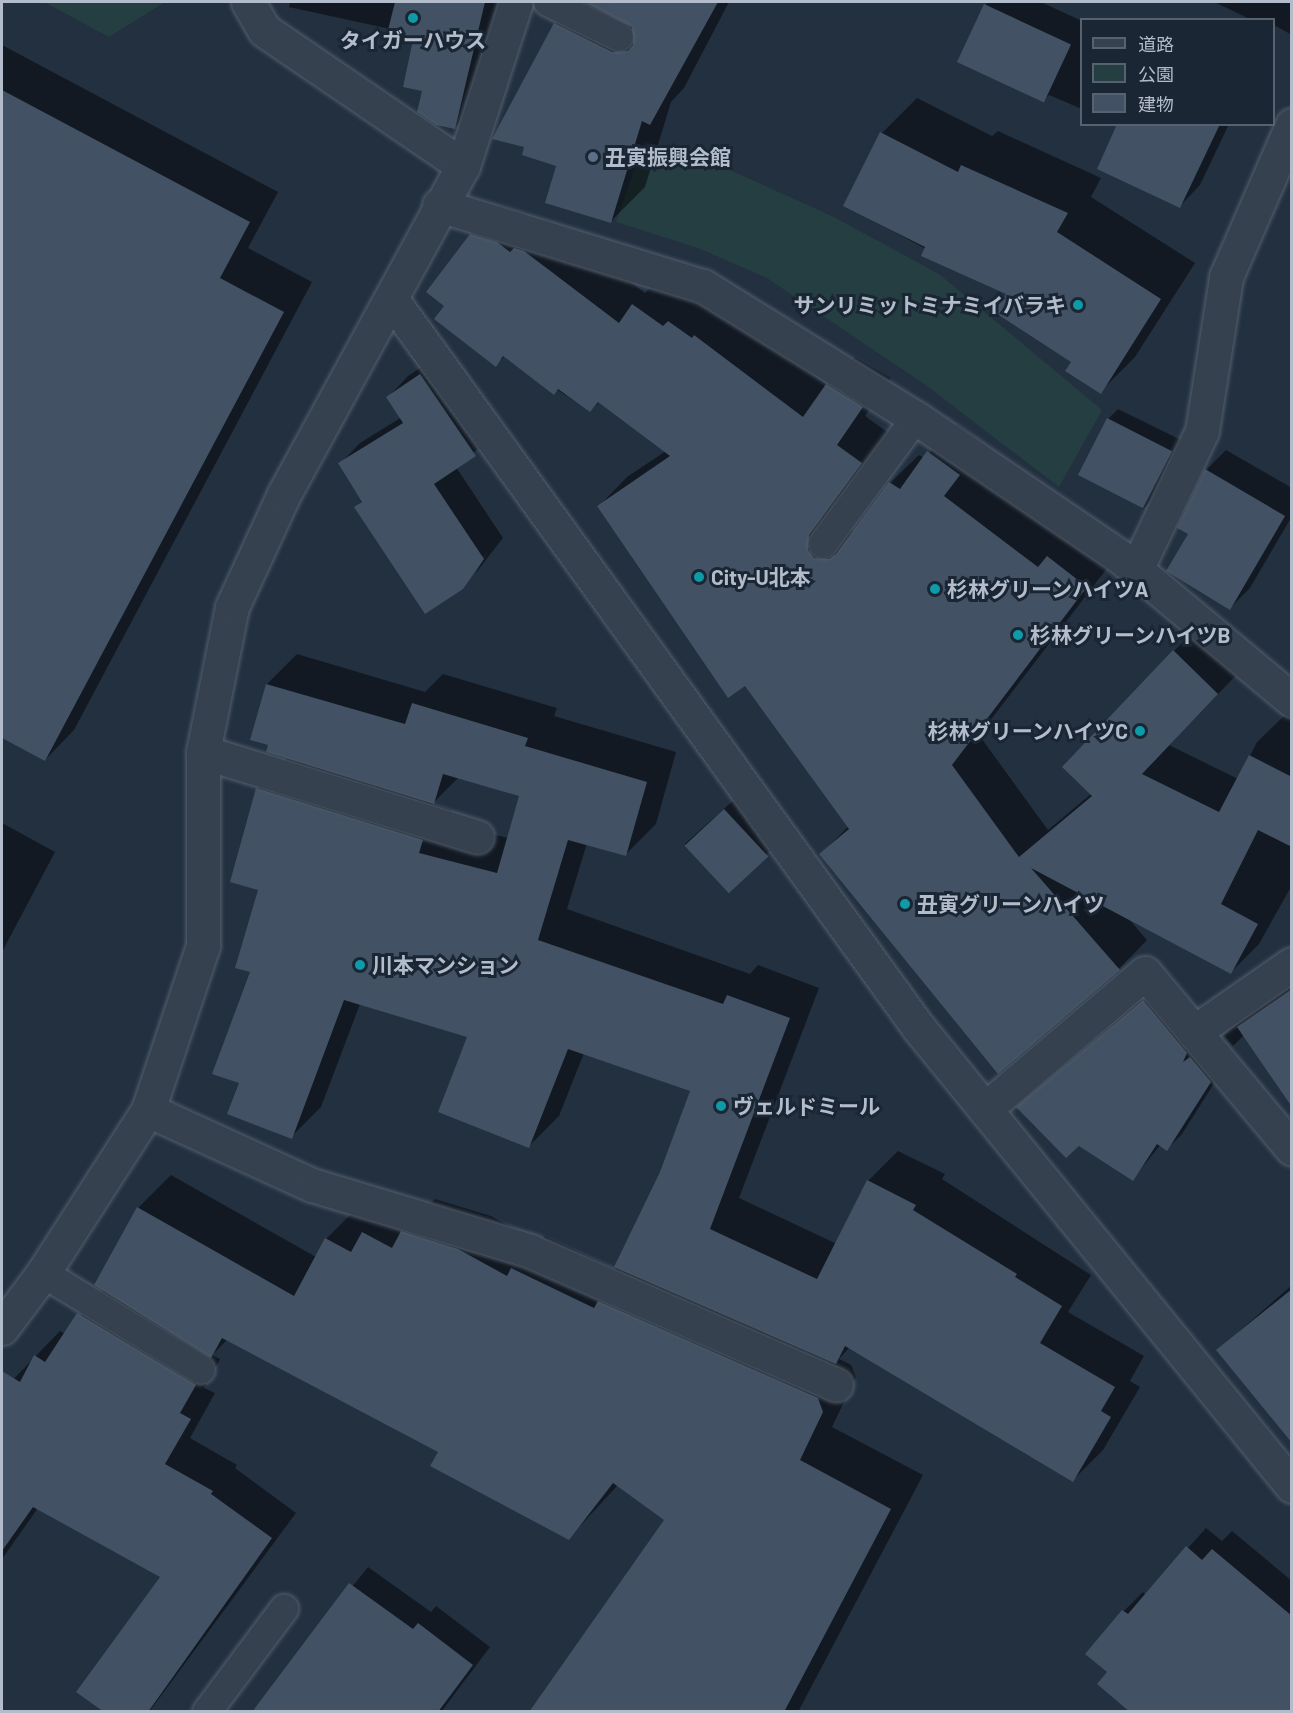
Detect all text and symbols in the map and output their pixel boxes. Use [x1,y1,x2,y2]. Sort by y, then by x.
marker: タイガーハウス [406,11,420,25]
legend [1080,18,1275,126]
place label: タイガーハウス [340,27,486,53]
text: 道路 [1138,33,1174,55]
text: 公園 [1138,63,1174,85]
text: 建物 [1138,93,1174,115]
place label: 丑寅振興会館 [605,144,731,170]
marker: 丑寅振興会館 [586,150,600,164]
place label: サンリミットミナミイバラキ [793,292,1066,318]
marker: サンリミットミナミイバラキ [1071,298,1085,312]
place label: City-U北本 [711,564,811,590]
marker: City-U北本 [692,570,706,584]
place label: 杉林グリーンハイツA [947,576,1150,602]
marker: 杉林グリーンハイツA [928,582,942,596]
place label: 杉林グリーンハイツB [1030,622,1232,648]
marker: 杉林グリーンハイツB [1011,628,1025,642]
place label: 杉林グリーンハイツC [926,718,1128,744]
marker: 杉林グリーンハイツC [1133,724,1147,738]
place label: 丑寅グリーンハイツ [917,891,1106,917]
marker: 丑寅グリーンハイツ [898,897,912,911]
place label: 川本マンション [372,952,519,978]
marker: 川本マンション [353,958,367,972]
place label: ヴェルドミール [733,1093,880,1119]
marker: ヴェルドミール [714,1099,728,1113]

